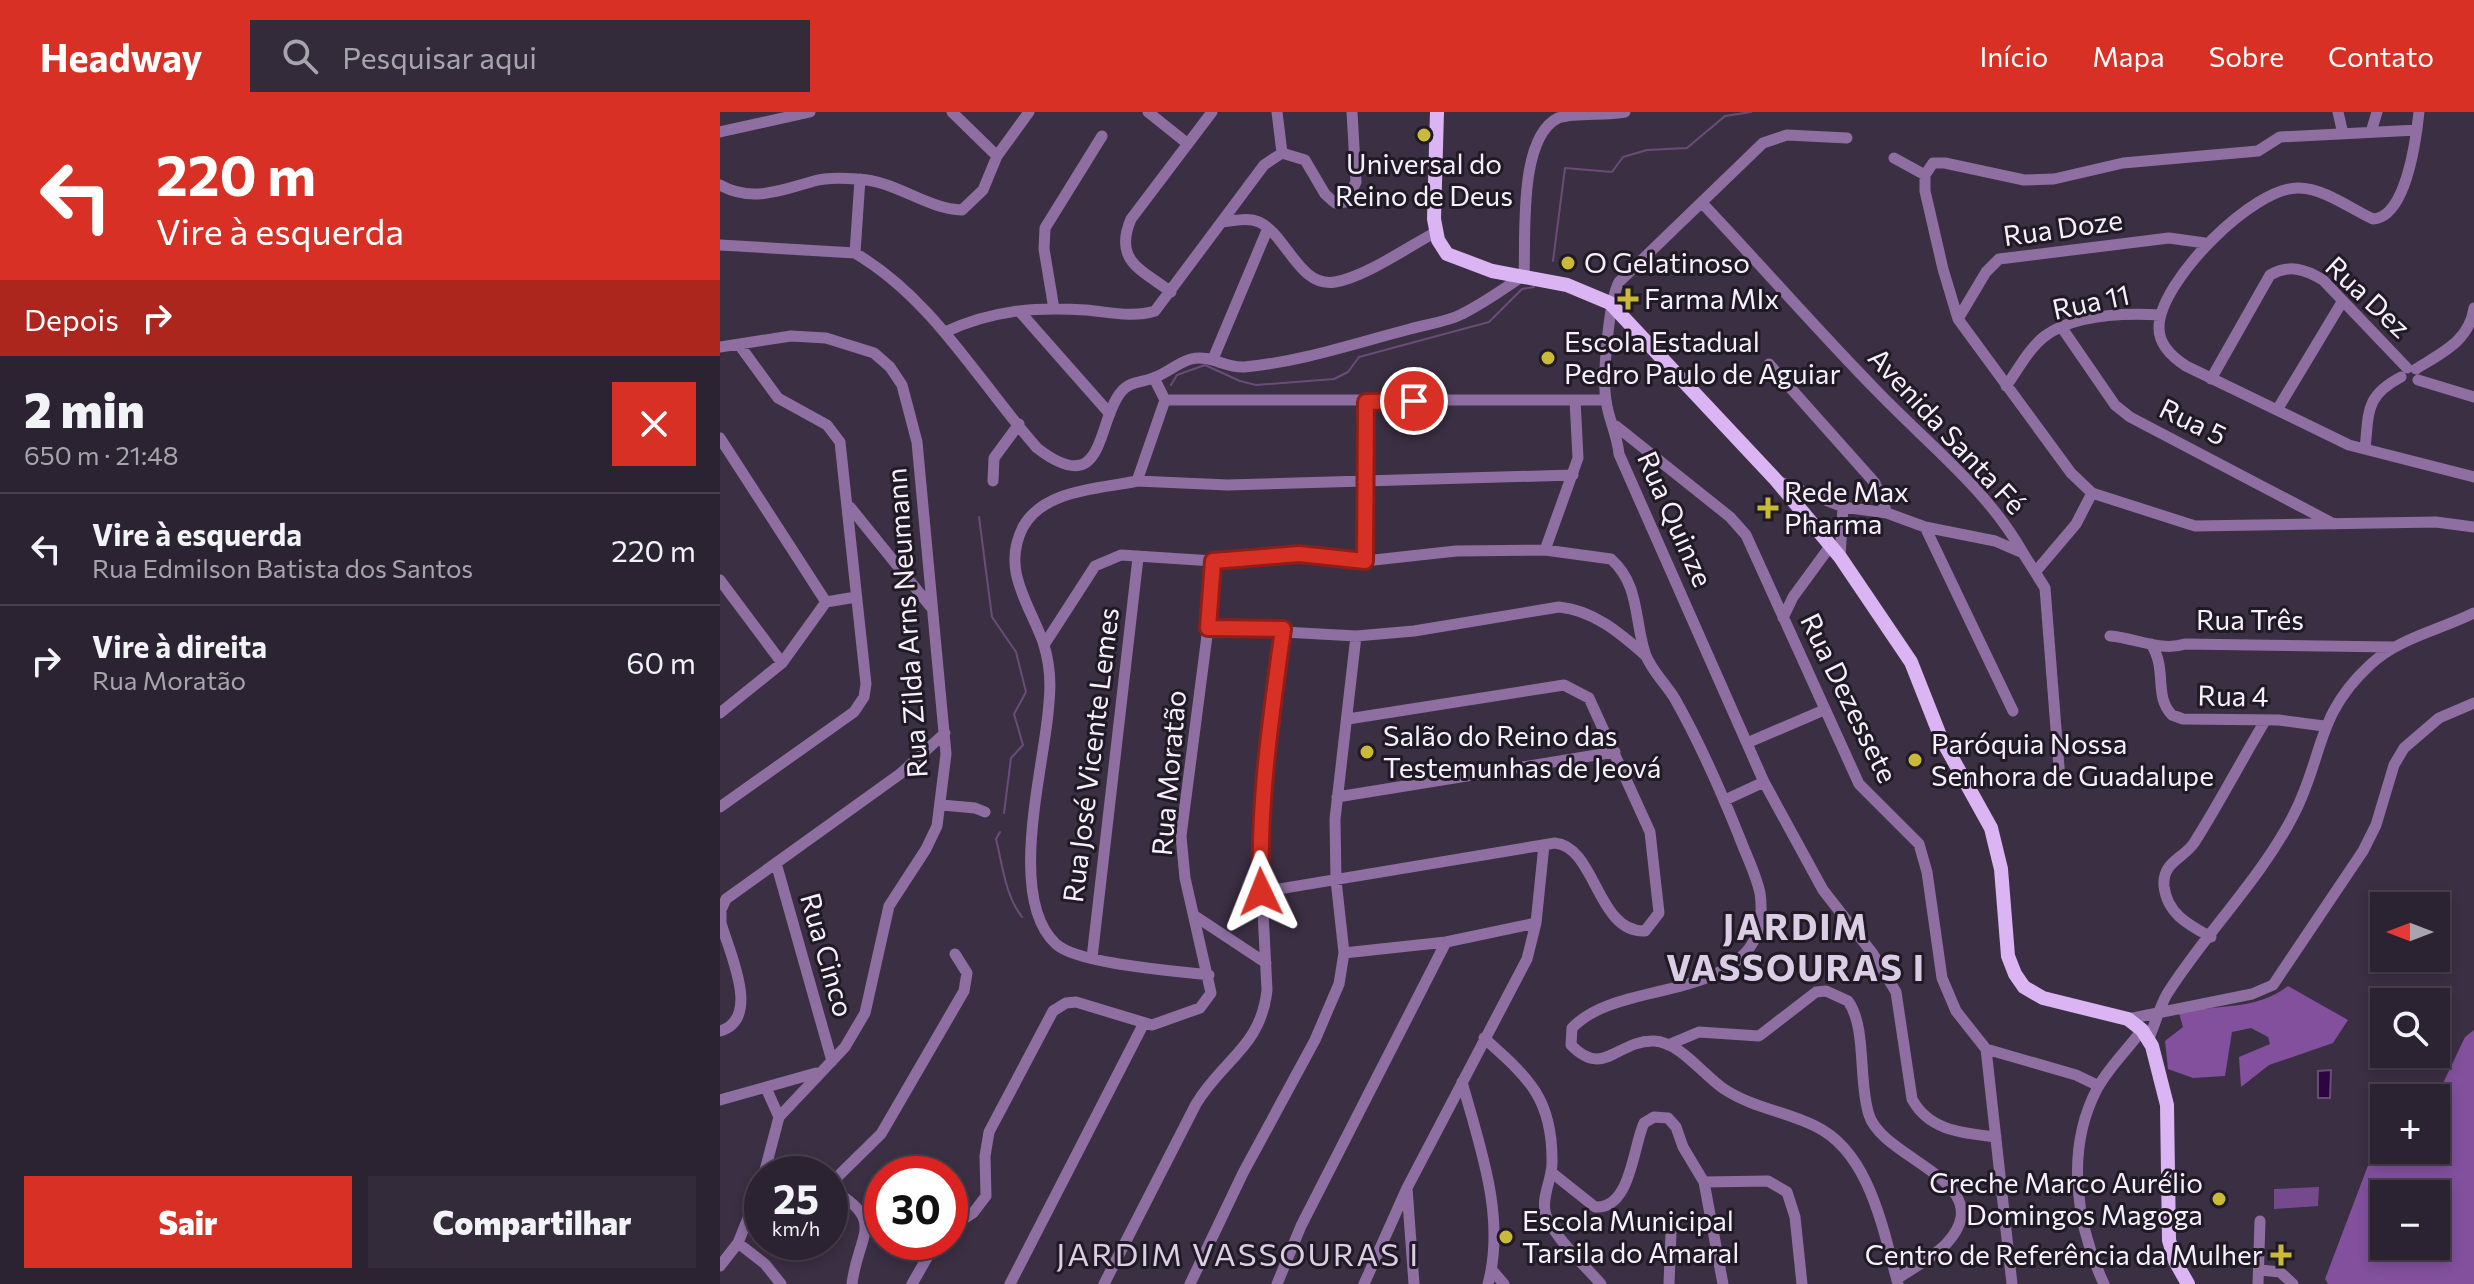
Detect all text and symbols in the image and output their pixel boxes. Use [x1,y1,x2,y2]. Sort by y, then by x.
search box [250,20,810,92]
text: Headway [40,33,202,80]
icon: search [278,34,322,78]
text: Pesquisar aqui [342,38,537,75]
text: Início [1979,39,2048,73]
text: Mapa [2092,39,2165,73]
text: Sobre [2209,39,2284,73]
text: Contato [2328,39,2434,73]
marker: Universal do Reino de Deus [1415,126,1433,144]
text: 220 m [156,139,316,208]
icon: left [24,144,128,248]
place label: Universal do Reino de Deus [1335,146,1513,212]
street label: Rua Doze [2001,202,2125,252]
text: Vire à esquerda [156,208,404,252]
place label: O Gelatinoso [1584,245,1750,279]
street label: Rua Dez [2319,249,2418,344]
marker: O Gelatinoso [1559,254,1577,272]
street label: Rua 11 [2049,276,2133,326]
place label: Farma MIx [1644,281,1779,315]
marker: Farma MIx [1619,290,1637,308]
icon: right [135,296,179,340]
text: Depois [24,300,119,337]
place label: Escola Estadual Pedro Paulo de Aguiar [1564,324,1841,390]
street label: Avenida Santa Fé [1862,340,2034,521]
marker: Escola Estadual Pedro Paulo de Aguiar [1539,349,1557,367]
pin [1380,367,1448,435]
text: 2 min [24,379,145,438]
icon: arrive [1392,379,1436,423]
button: close [612,382,696,466]
street label: Rua 5 [2154,390,2233,452]
text: 650 m · 21:48 [24,439,179,470]
street label: Rua Quinze [1631,446,1721,592]
street label: Rua Zilda Arns Neumann [878,467,934,779]
place label: Rede Max Pharma [1784,474,1909,540]
marker: Rede Max Pharma [1759,499,1777,517]
text: Vire à esquerda [92,515,302,552]
icon: left [24,527,68,571]
text: 220 m [611,531,696,568]
text: Rua Edmilson Batista dos Santos [92,552,473,583]
street label: Rua Três [2196,602,2304,636]
street label: Rua José Vicente Lemes [1055,605,1125,904]
street label: Rua Dezessete [1794,607,1906,788]
text: Vire à direita [92,627,267,664]
icon: right [24,639,68,683]
text: 60 m [626,643,696,680]
text: Rua Moratão [92,664,246,695]
street label: Rua 4 [2197,677,2269,713]
street label: Rua Moratão [1144,689,1192,857]
place label: Salão do Reino das Testemunhas de Jeová [1383,718,1661,784]
place label: Paróquia Nossa Senhora de Guadalupe [1931,726,2214,792]
marker: Salão do Reino das Testemunhas de Jeová [1358,743,1376,761]
marker: Paróquia Nossa Senhora de Guadalupe [1906,751,1924,769]
position arrow [1219,850,1303,934]
street label: Rua Cinco [794,889,862,1021]
north arrow [2370,892,2450,972]
map controls [2370,892,2450,1260]
district label: JARDIM VASSOURAS I [1666,903,1926,988]
button: search [2370,988,2450,1068]
button: + [2370,1084,2450,1164]
speed limit sign: 30 [864,1156,968,1260]
place label: Creche Marco Aurélio Domingos Magoga [1929,1165,2203,1231]
text: 25 [773,1173,819,1222]
button: Sair [24,1176,352,1268]
button: Compartilhar [368,1176,696,1268]
button: − [2370,1180,2450,1260]
marker: Creche Marco Aurélio Domingos Magoga [2210,1190,2228,1208]
place label: Escola Municipal Tarsila do Amaral [1522,1203,1739,1269]
text: km/h [772,1216,820,1240]
marker: Escola Municipal Tarsila do Amaral [1497,1228,1515,1246]
district label: JARDIM VASSOURAS I [1056,1233,1420,1273]
place label: Centro de Referência da Mulher [1865,1237,2263,1271]
marker: Centro de Referência da Mulher [2270,1244,2292,1266]

